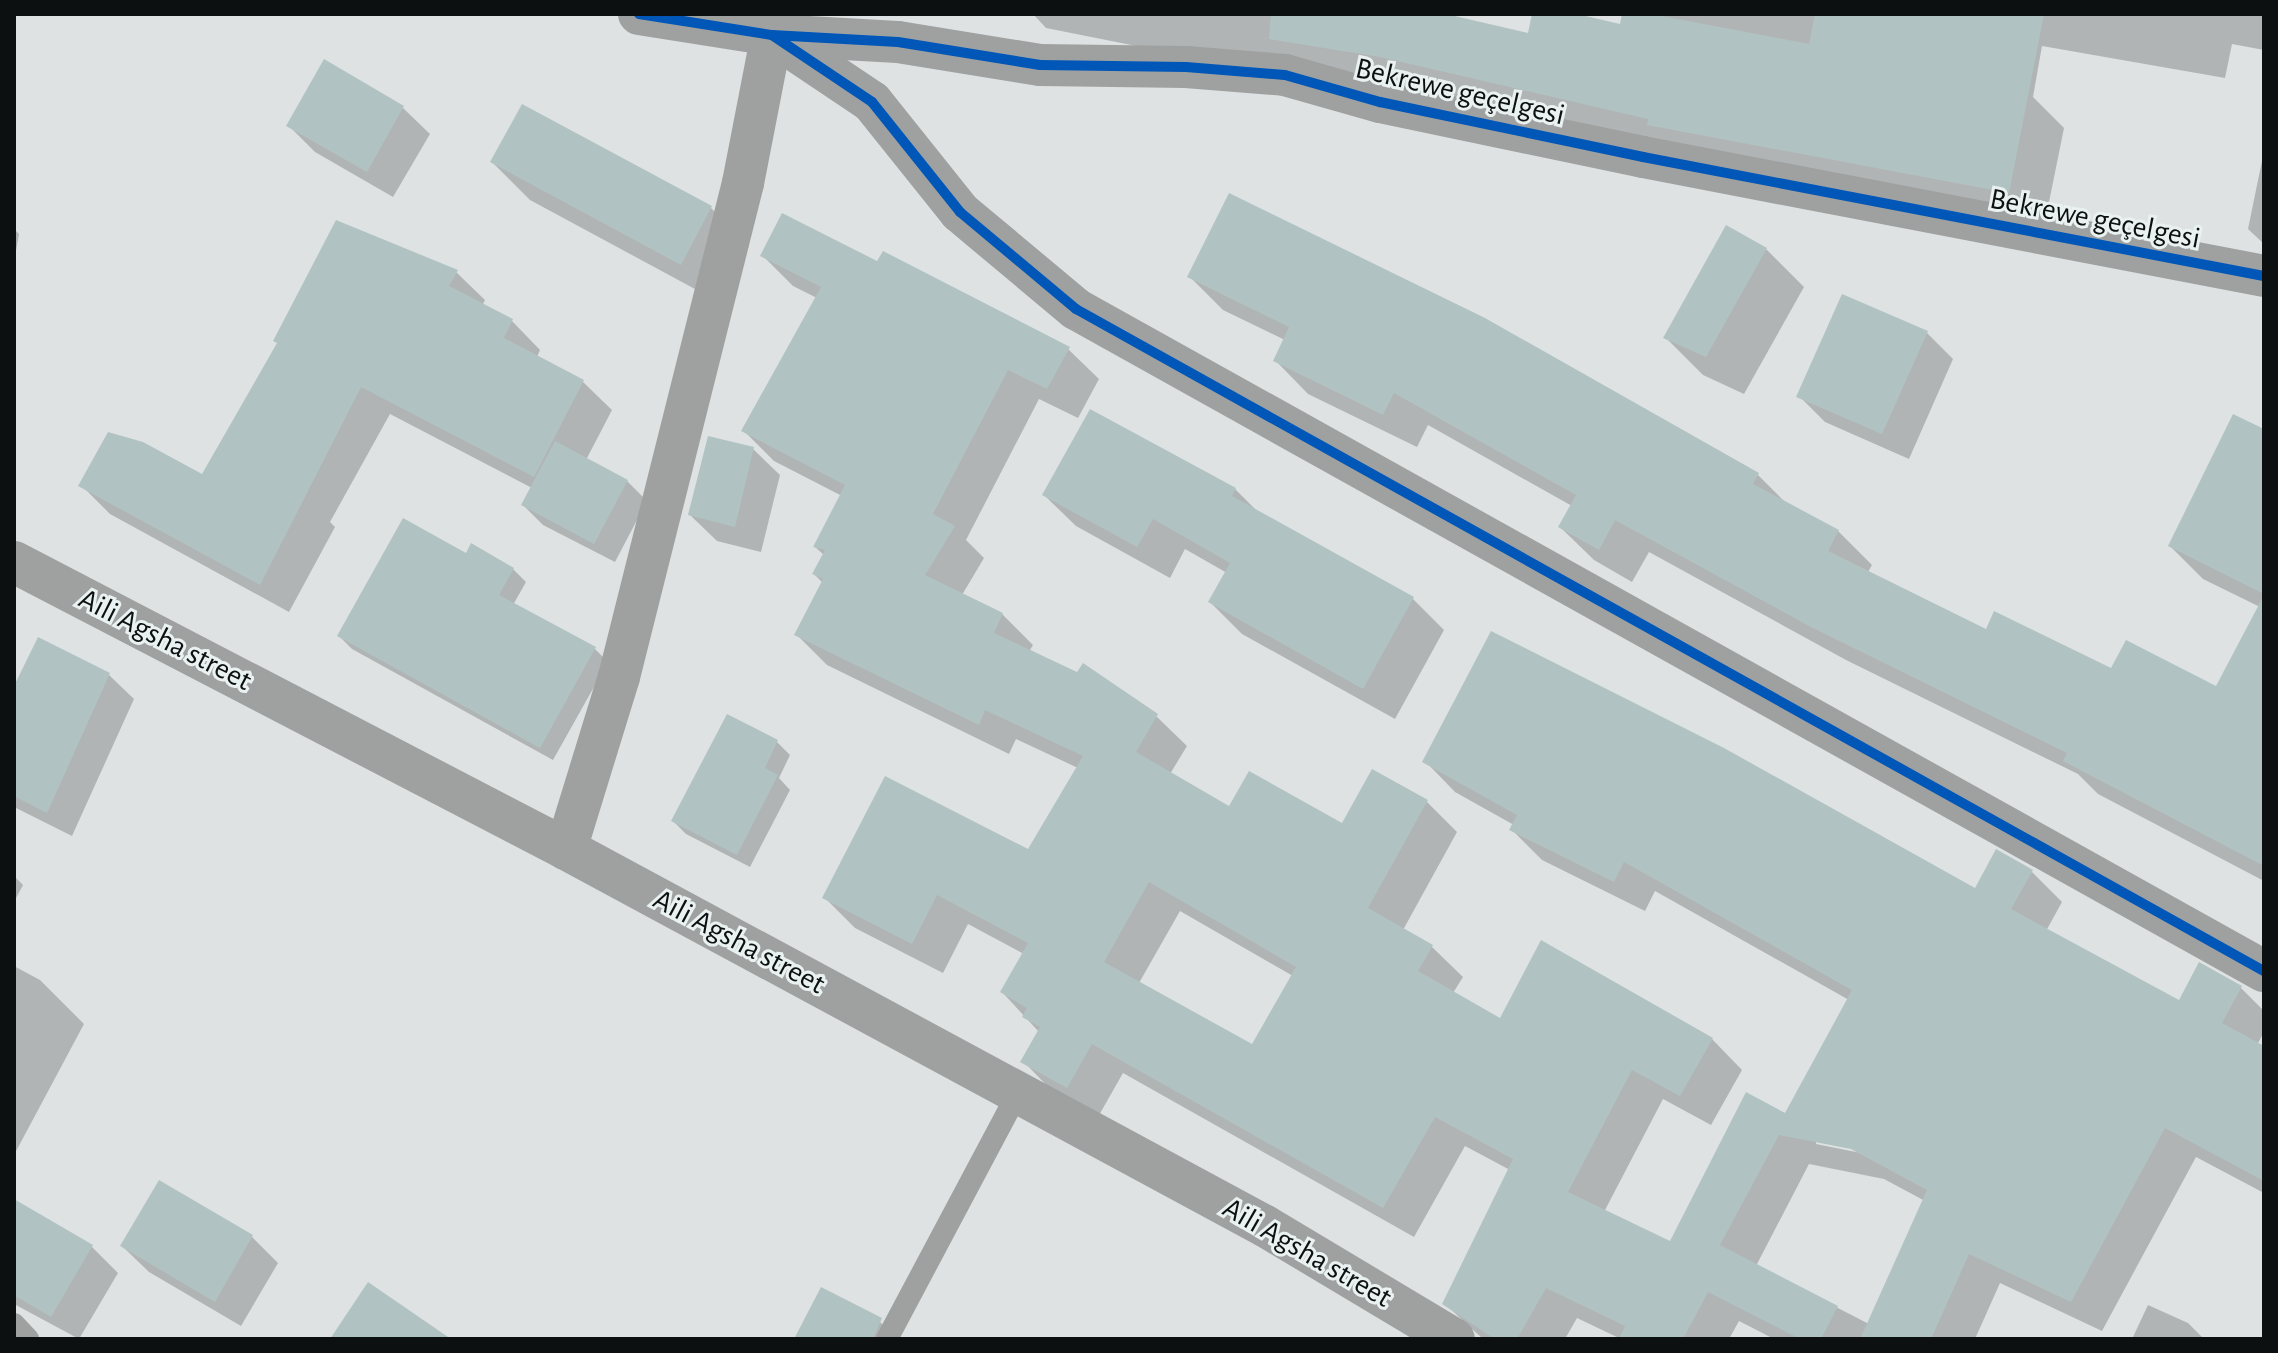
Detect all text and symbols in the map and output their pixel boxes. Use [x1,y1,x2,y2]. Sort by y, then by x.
street label: Bekrewe geçelgesi [1352,50,1568,134]
street label: Bekrewe geçelgesi [1987,181,2203,257]
street label: Aili Agsha street [73,581,257,699]
street label: Aili Agsha street [647,882,831,1002]
street label: Aili Agsha street [1216,1190,1398,1316]

